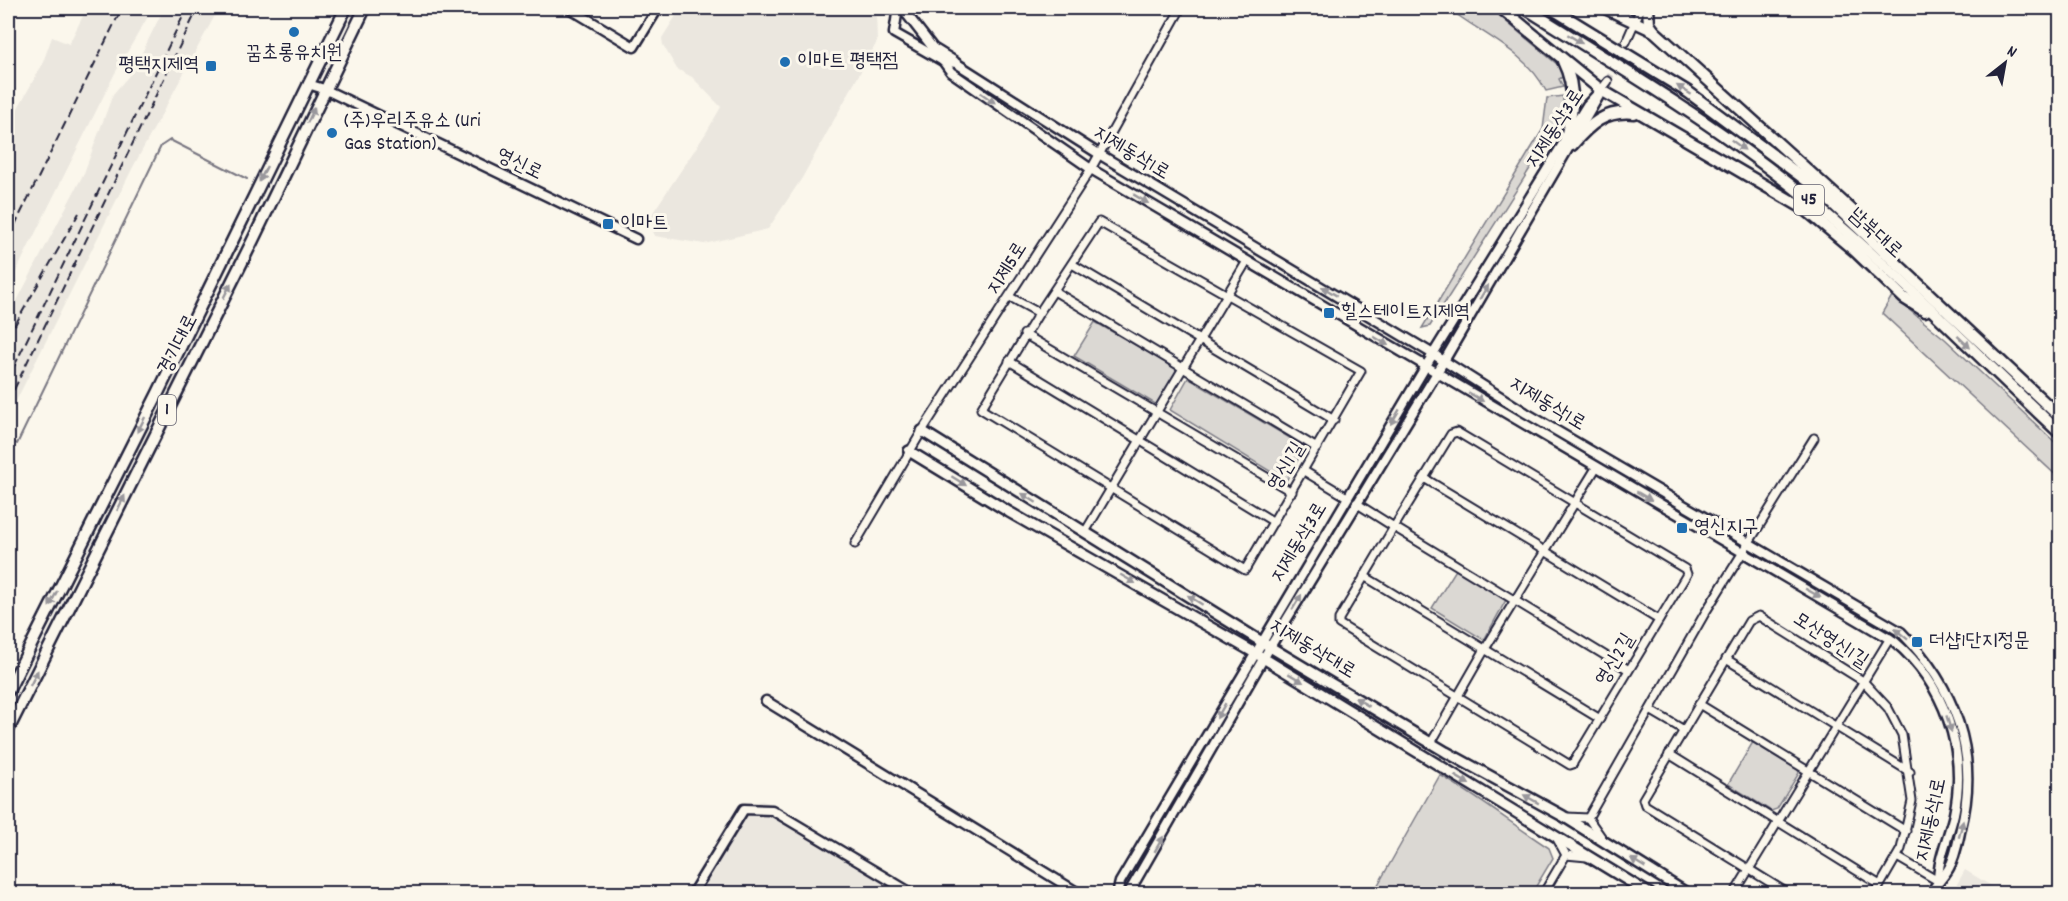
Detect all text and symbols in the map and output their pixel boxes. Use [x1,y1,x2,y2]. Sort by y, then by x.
marker: 꿈초롱유치원 [287,25,301,39]
one-way arrow [1567,33,1583,44]
north arrow [1975,33,2035,93]
place label: 꿈초롱유치원 [246,40,342,68]
text: N [2002,40,2021,64]
place label: 이마트 평택점 [797,48,898,76]
place label: 평택지제역 [119,52,199,80]
marker: 이마트 평택점 [778,55,792,69]
marker: 평택지제역 [204,59,218,73]
street label: 지제동삭3로 [1520,84,1592,174]
one-way arrow [1676,85,1692,96]
one-way arrow [979,92,995,104]
one-way arrow [307,107,316,124]
place label: (주)우리주유소 (Uri Gas Station) [344,108,481,159]
street label: 지제동삭1로 [1087,120,1175,188]
marker: (주)우리주유소 (Uri Gas Station) [325,126,339,140]
one-way arrow [1731,139,1746,151]
street label: 영신로 [491,142,547,188]
one-way arrow [259,165,269,183]
road number: 45 [1794,185,1824,215]
one-way arrow [1133,194,1150,204]
street label: 남북대로 [1842,202,1908,266]
place label: 이마트 [620,210,668,238]
marker: 이마트 [601,217,615,231]
street label: 지제5로 [981,237,1035,301]
one-way arrow [222,282,232,299]
one-way arrow [1479,284,1489,301]
one-way arrow [1321,286,1337,297]
place label: 힐스테이트지제역 [1341,299,1470,327]
marker: 힐스테이트지제역 [1322,306,1336,320]
street label: 경기대로 [152,310,206,380]
one-way arrow [1373,335,1389,346]
one-way arrow [1956,335,1971,348]
street label: 지제동삭1로 [1503,371,1591,439]
one-way arrow [1468,391,1484,402]
road number: 1 [158,395,176,425]
one-way arrow [1390,409,1401,425]
one-way arrow [136,417,146,434]
street label: 영신1길 [1261,437,1313,497]
one-way arrow [951,476,967,487]
one-way arrow [1636,491,1653,501]
one-way arrow [1021,492,1038,503]
one-way arrow [116,494,125,511]
street label: 지제동삭3로 [1265,497,1335,589]
place label: 영신지구 [1694,514,1758,542]
marker: 영신지구 [1675,521,1689,535]
one-way arrow [1120,574,1137,584]
one-way arrow [1805,588,1821,599]
one-way arrow [49,590,58,607]
one-way arrow [1292,594,1303,610]
one-way arrow [1187,595,1203,606]
street label: 모산영신1길 [1787,606,1873,676]
street label: 지제동삭대로 [1263,613,1361,687]
one-way arrow [1893,627,1909,640]
street label: 영신2길 [1589,628,1643,692]
place label: 더샵1단지정문 [1929,628,2030,656]
marker: 더샵1단지정문 [1910,635,1924,649]
one-way arrow [29,669,39,686]
one-way arrow [1288,672,1304,683]
one-way arrow [1354,696,1370,707]
one-way arrow [1215,703,1226,719]
one-way arrow [1945,715,1954,733]
one-way arrow [1454,774,1470,785]
street label: 지제동삭1로 [1909,776,1955,864]
one-way arrow [1522,794,1539,804]
one-way arrow [1956,820,1966,838]
one-way arrow [1154,835,1164,852]
one-way arrow [1630,857,1646,868]

